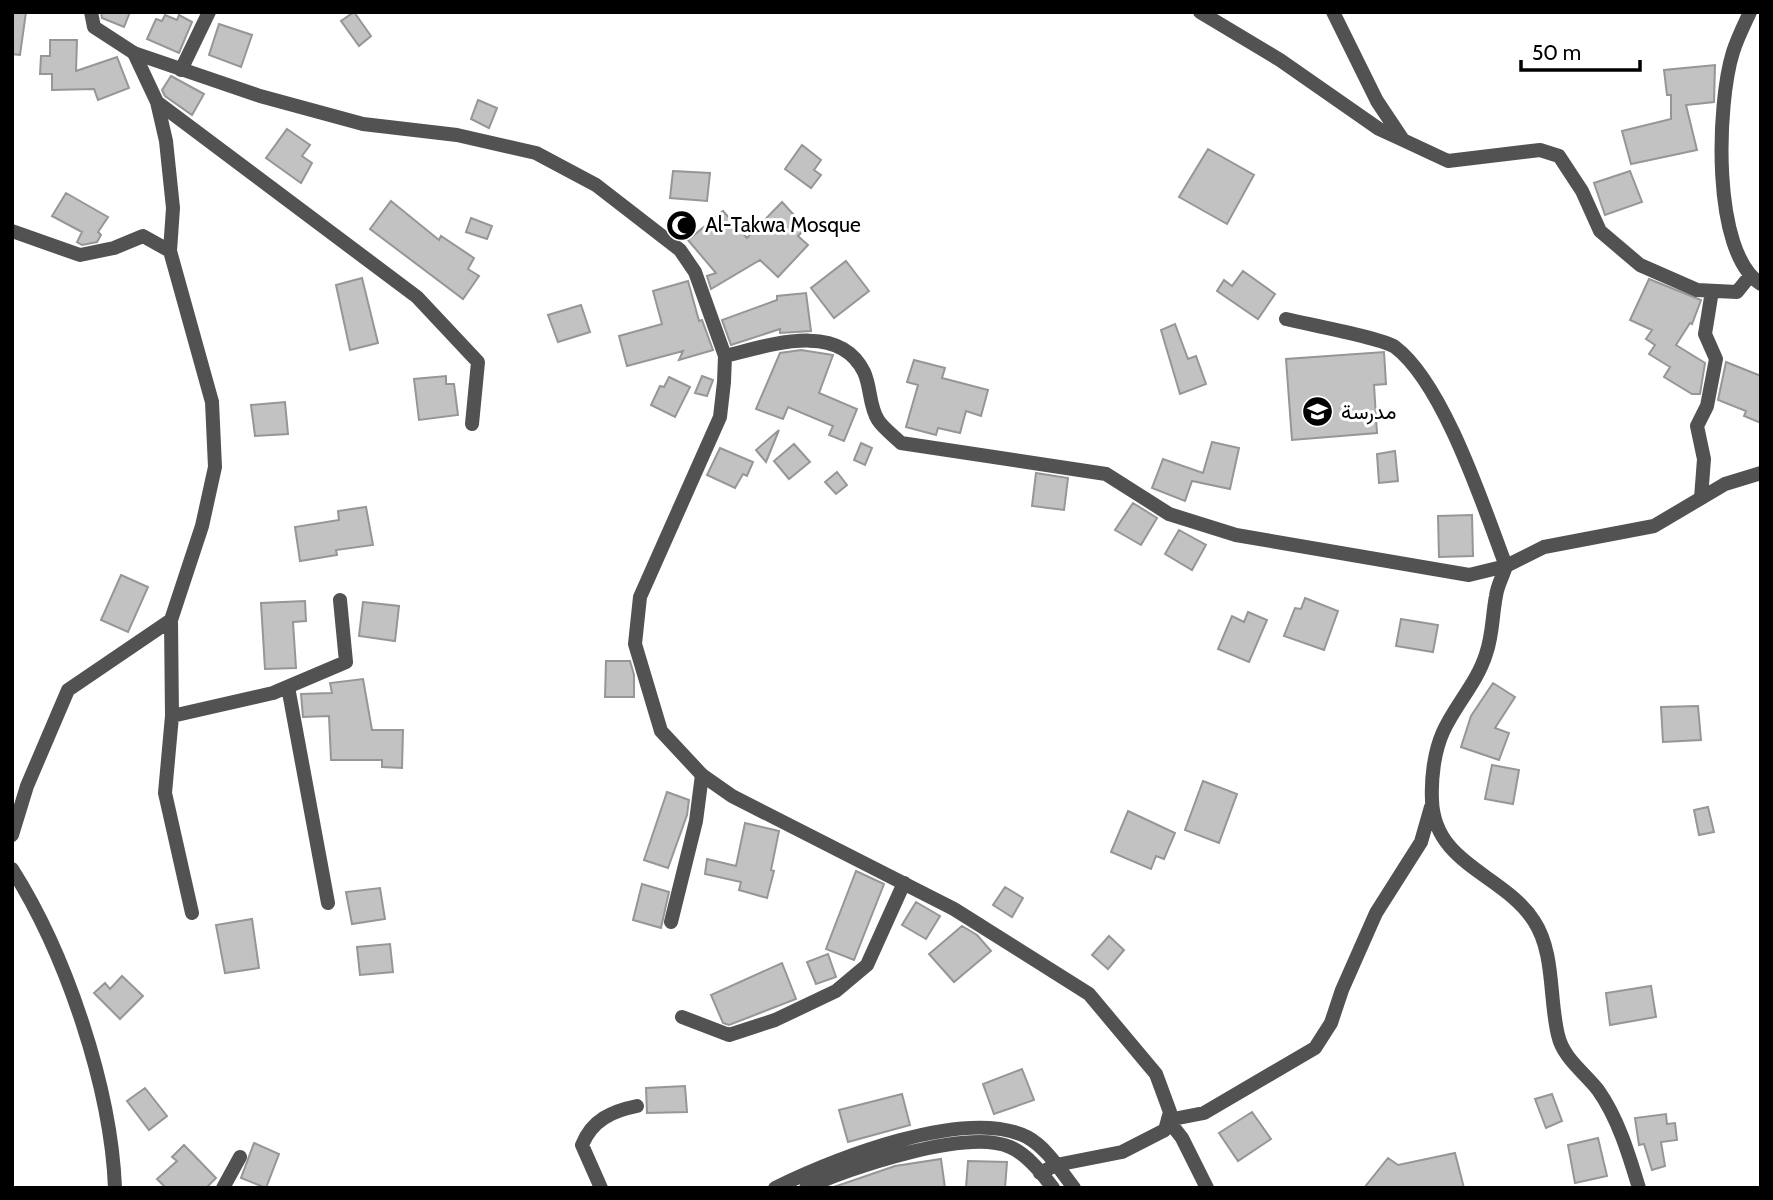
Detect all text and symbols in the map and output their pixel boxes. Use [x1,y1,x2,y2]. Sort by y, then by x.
scale bar [1521,28,1640,72]
text: 50 m [1532,40,1581,65]
mosque icon: Al-Takwa Mosque [665,208,699,242]
place label: Al-Takwa Mosque [705,212,861,237]
school or university icon: مدرسة [1301,395,1335,429]
place label: مدرسة [1341,399,1396,425]

